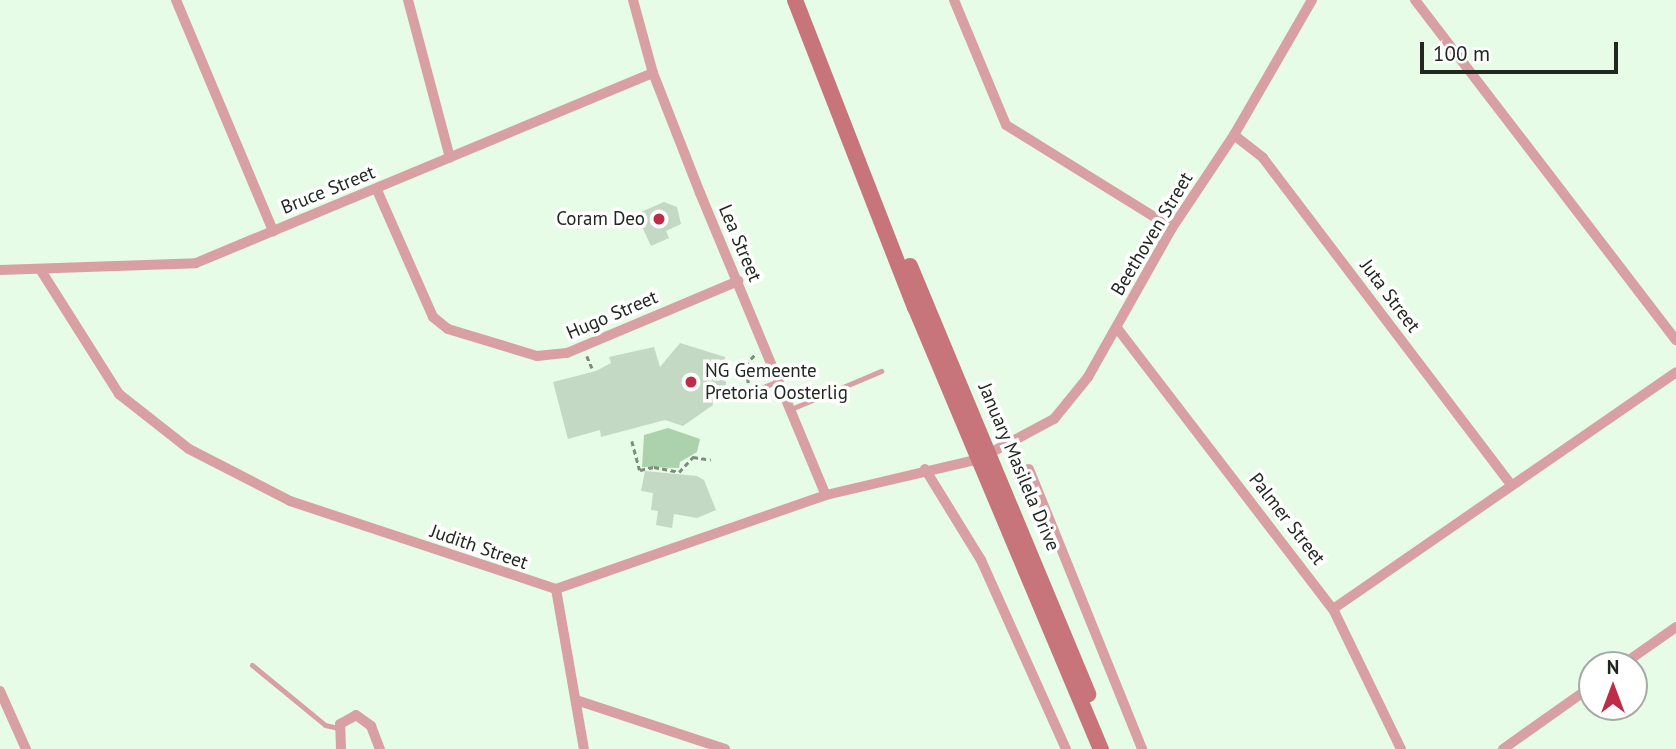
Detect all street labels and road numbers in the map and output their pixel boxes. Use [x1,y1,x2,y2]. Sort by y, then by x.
street label: Bruce Street [278,161,378,219]
street label: Beethoven Street [1106,168,1198,300]
street label: Lea Street [714,201,766,285]
street label: Juta Street [1355,255,1425,337]
street label: Hugo Street [563,286,661,344]
street label: January Masilela Drive [973,379,1065,555]
street label: Palmer Street [1244,469,1330,569]
street label: Judith Street [427,520,531,574]

